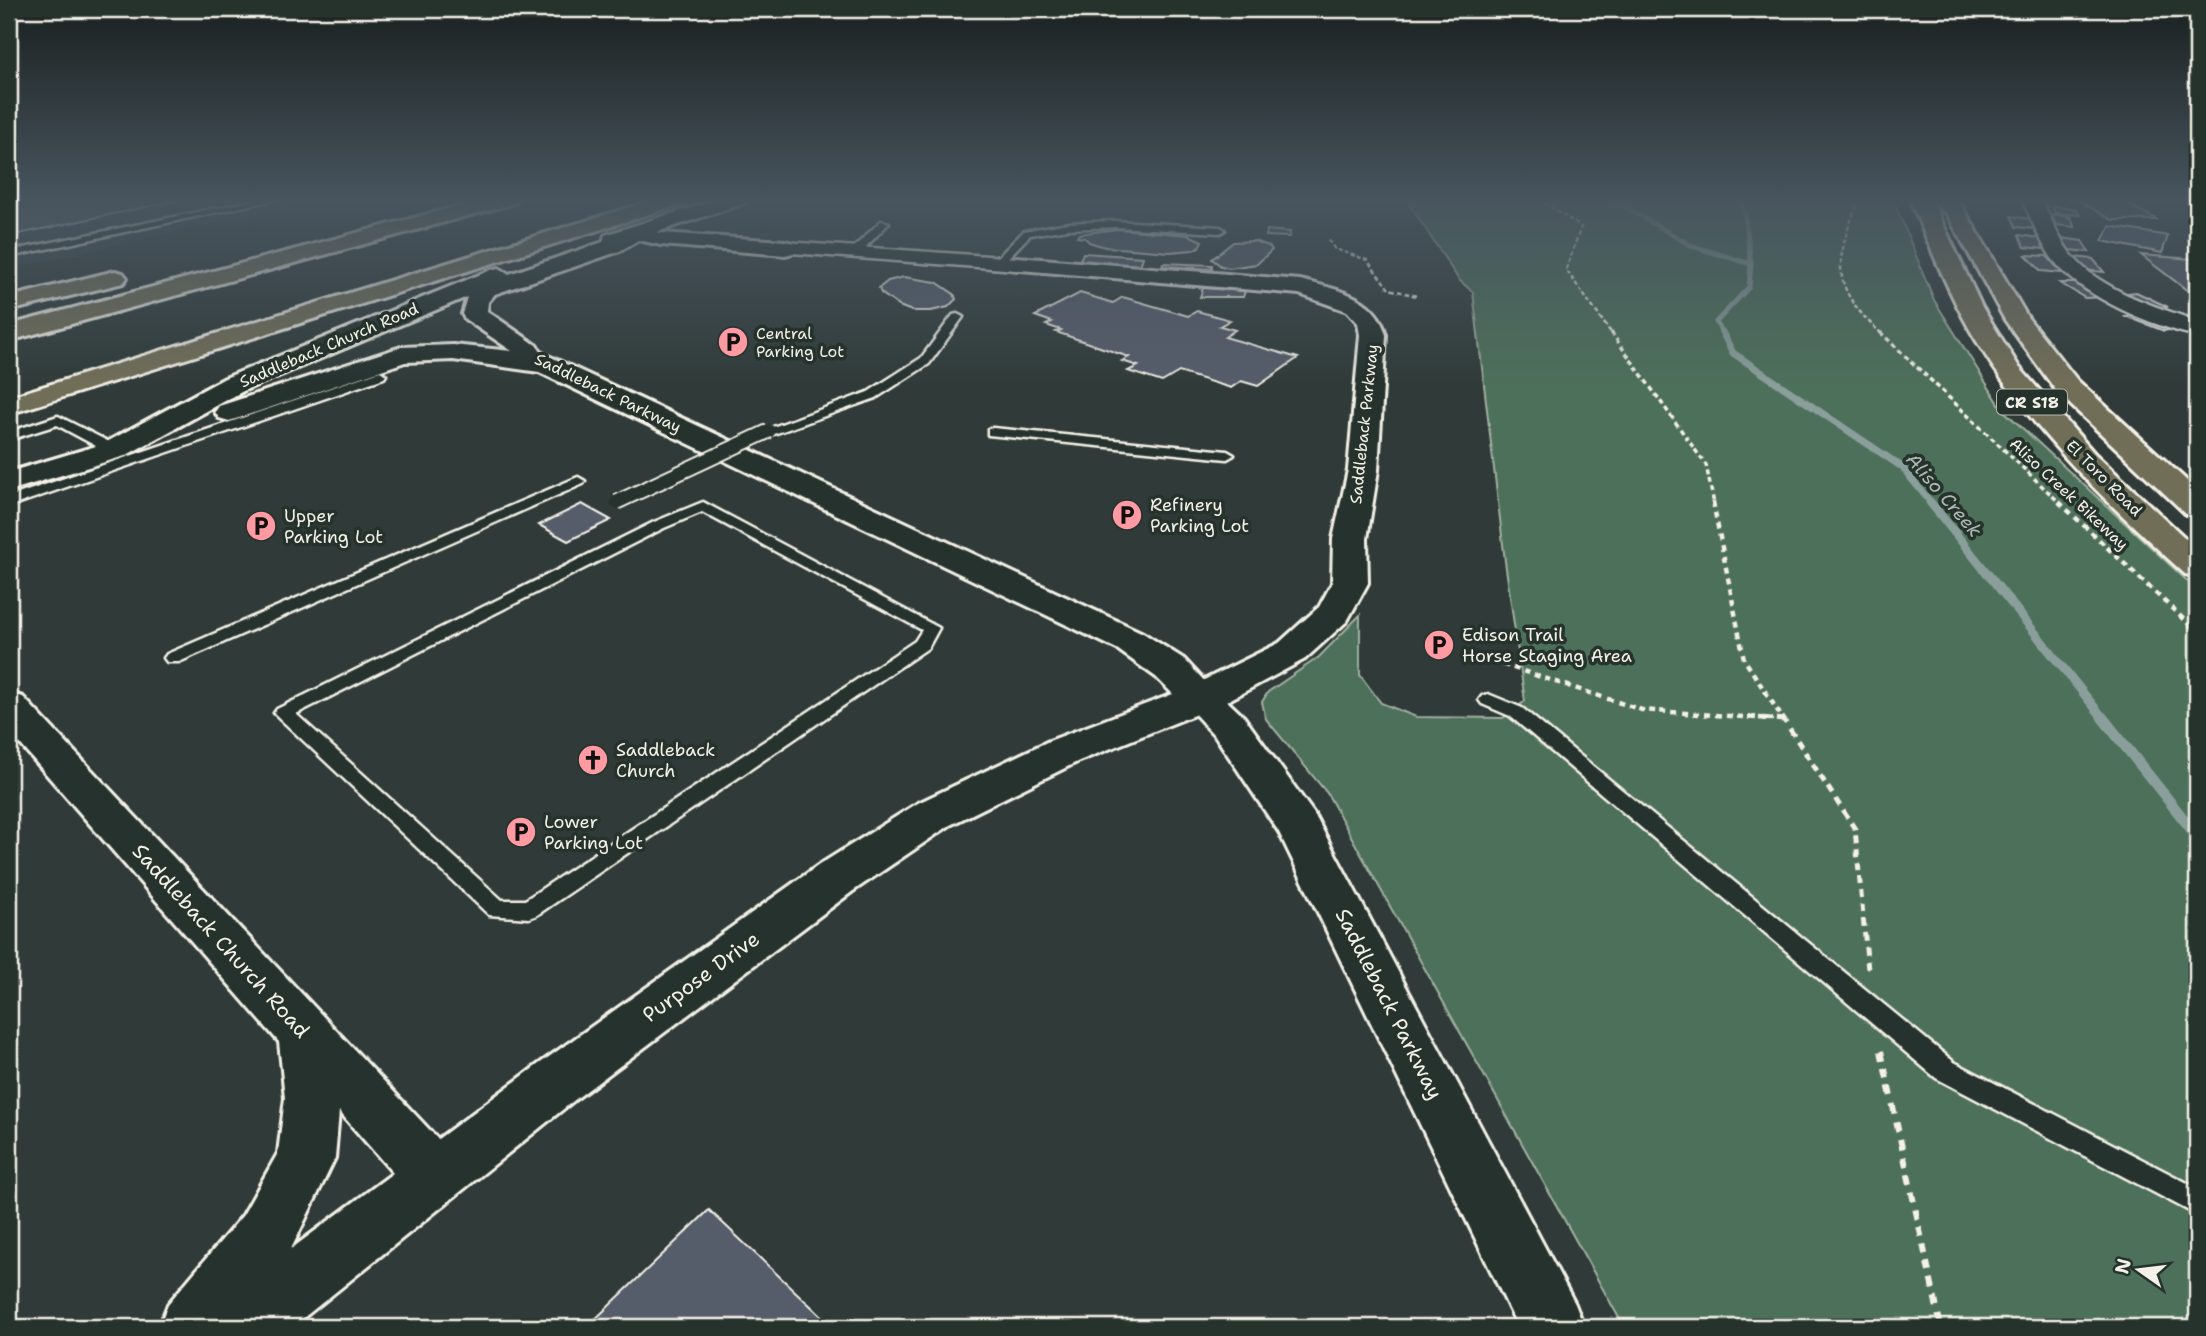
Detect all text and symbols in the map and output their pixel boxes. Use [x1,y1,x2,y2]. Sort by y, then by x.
street label: Saddleback Church Road [236,298,422,392]
place label: Central Parking Lot [756,323,844,362]
parking icon: Central Parking Lot [716,325,750,359]
street label: Saddleback Parkway [1345,343,1383,505]
street label: Saddleback Parkway [531,348,685,438]
road number: CR S18 [1997,390,2067,414]
street label: Aliso Creek Bikeway [2005,433,2133,555]
street label: El Toro Road [2061,435,2147,521]
water label: Aliso Creek [1900,448,1988,542]
place label: Refinery Parking Lot [1150,493,1249,538]
parking icon: Refinery Parking Lot [1110,498,1144,532]
place label: Upper Parking Lot [284,504,383,549]
parking icon: Upper Parking Lot [244,509,278,543]
place label: Edison Trail Horse Staging Area [1462,623,1632,668]
parking icon: Edison Trail Horse Staging Area [1422,628,1456,662]
place label: Saddleback Church [616,738,715,783]
church icon: Saddleback Church [576,743,610,777]
place label: Lower Parking Lot [544,810,643,855]
parking icon: Lower Parking Lot [504,815,538,849]
street label: Saddleback Church Road [126,838,316,1044]
street label: Saddleback Parkway [1329,904,1449,1104]
street label: Purpose Drive [637,925,765,1029]
north arrow [2104,1234,2174,1304]
text: N [2109,1256,2137,1276]

